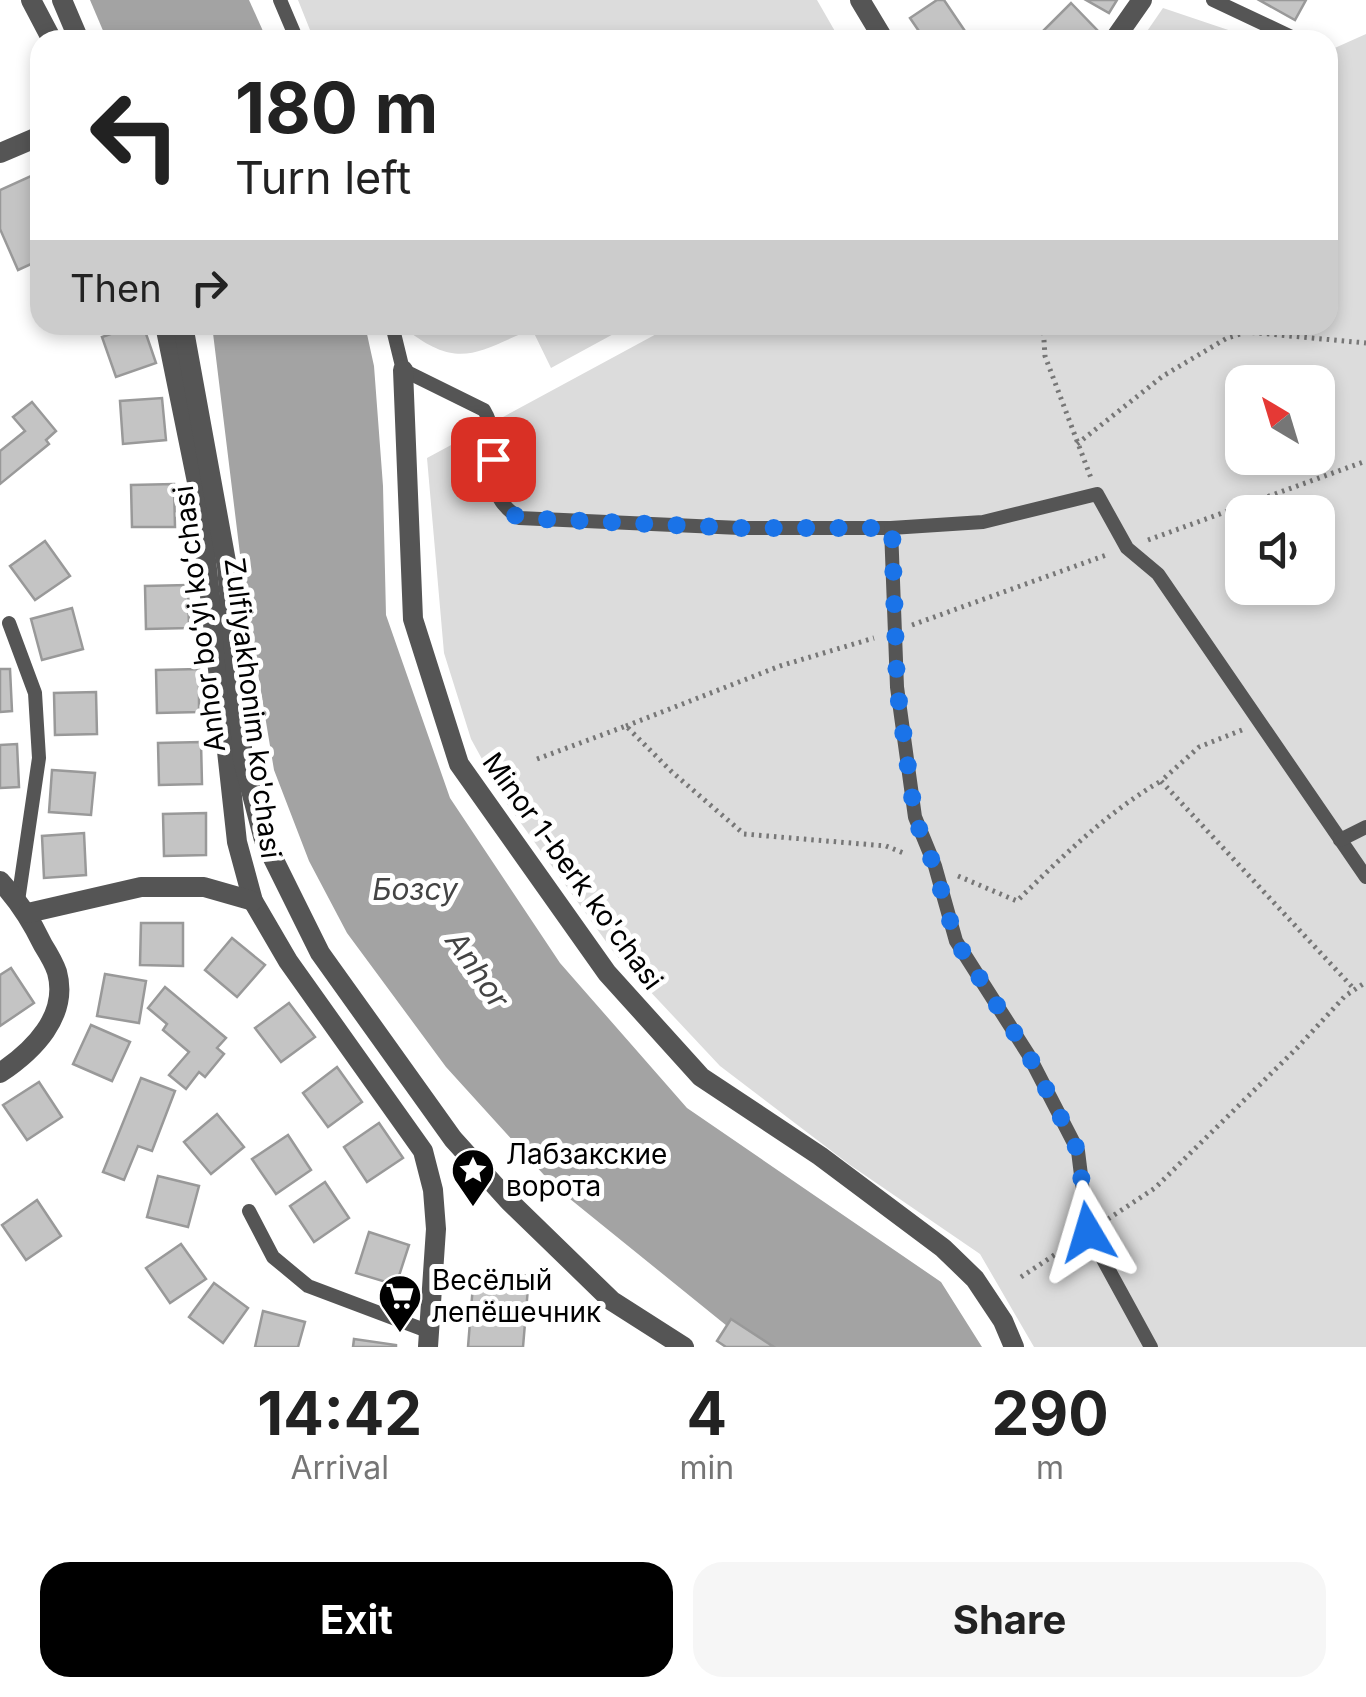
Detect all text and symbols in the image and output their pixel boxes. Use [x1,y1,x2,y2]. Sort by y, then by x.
text: 180 m [235,65,438,150]
icon: left [70,70,200,200]
text: Turn left [235,150,411,205]
icon: right [182,260,237,315]
text: Then [70,265,162,311]
north arrow [1225,365,1335,475]
map controls [1225,365,1335,605]
pin [451,417,536,502]
icon: arrive [466,432,521,487]
street label: Anhor boʻyi koʻchasi [166,484,232,754]
button: sound [1225,495,1335,605]
street label: Zulfiyakhonim ko'chasi [218,556,288,860]
street label: Minor 1-berk ko'chasi [476,746,670,996]
water label: Бозсу [372,871,459,907]
water label: Anhor [438,923,517,1015]
place label: Лабзакские ворота [506,1137,667,1203]
place icon: Лабзакские ворота [450,1147,496,1208]
position arrow [1036,1180,1140,1284]
place label: Весёлый лепёшечник [432,1263,601,1329]
supermarket icon: Весёлый лепёшечник [377,1273,423,1334]
text: 14:42 [257,1377,422,1449]
text: 4 [687,1377,727,1449]
text: 290 [991,1377,1109,1449]
text: Arrival [290,1448,389,1487]
text: min [679,1448,734,1487]
text: m [1036,1448,1064,1487]
button: Exit [40,1562,673,1677]
button: Share [693,1562,1326,1677]

